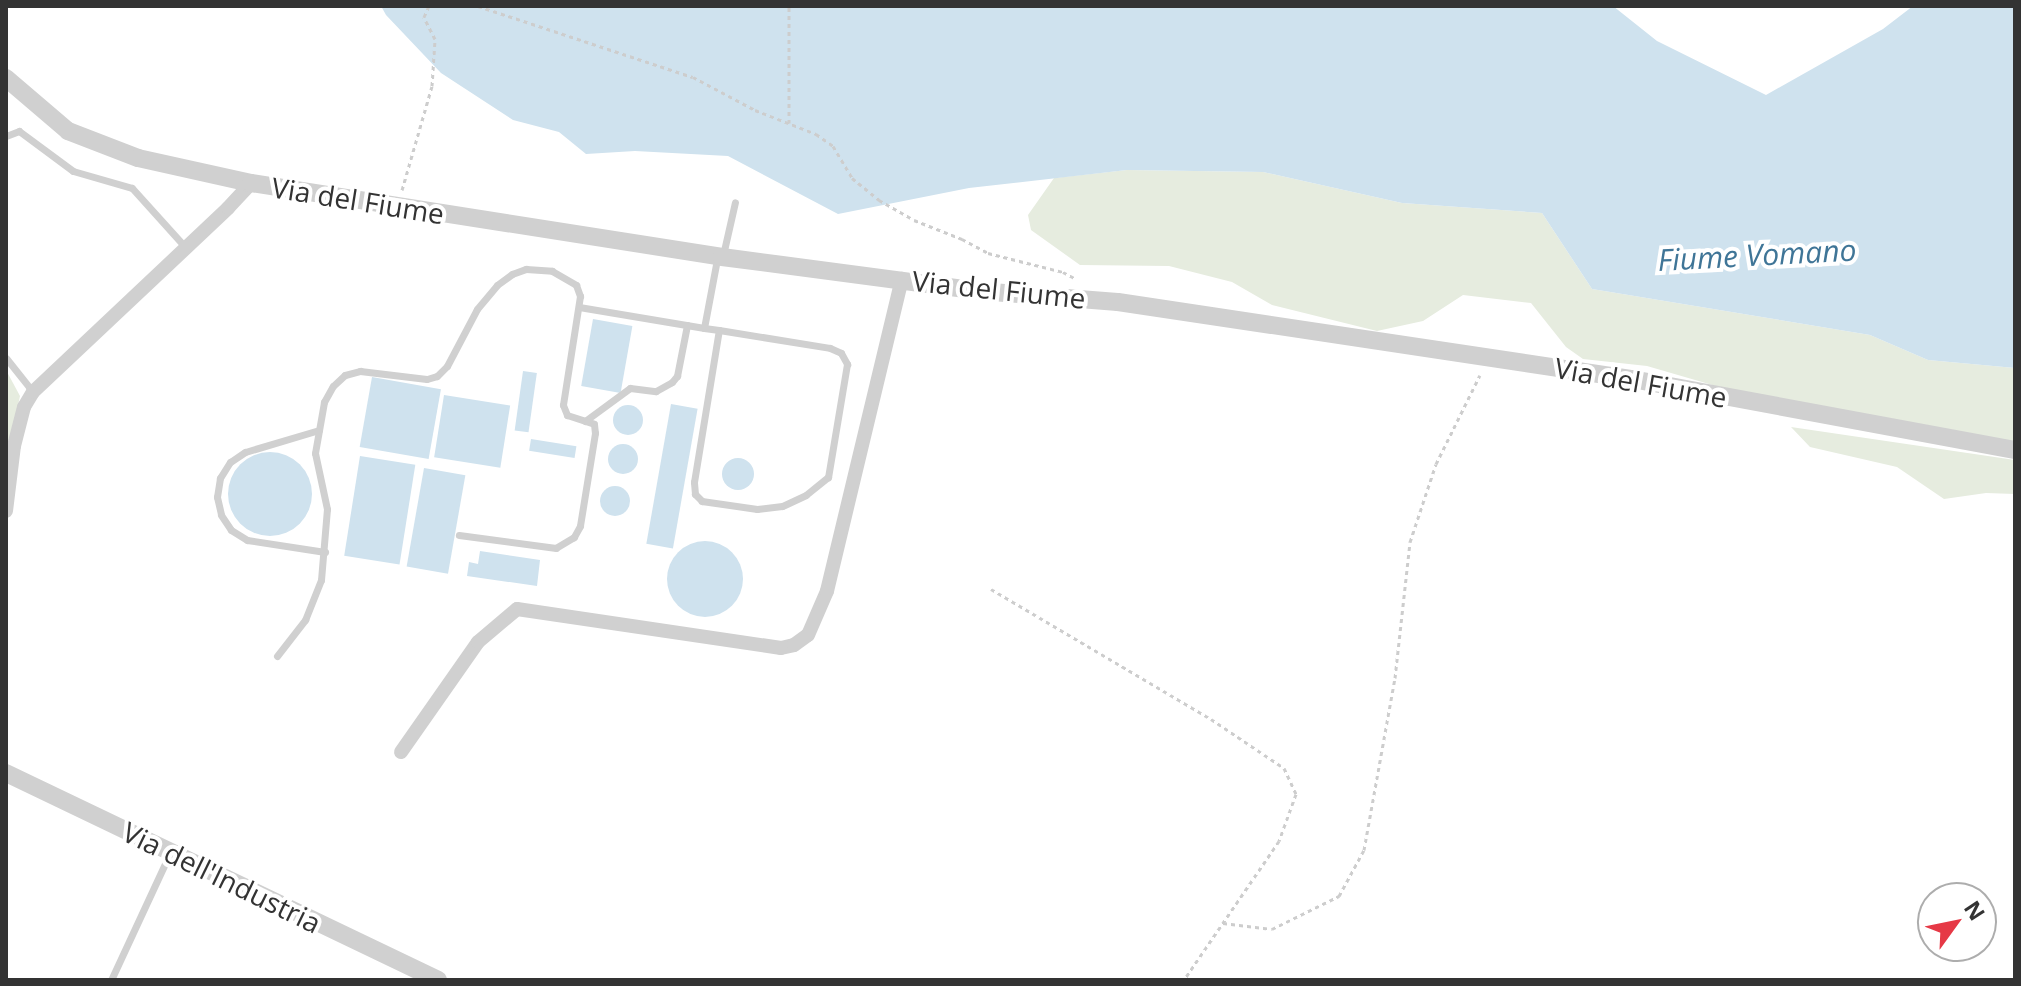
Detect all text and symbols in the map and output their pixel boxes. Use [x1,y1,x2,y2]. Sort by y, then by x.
street label: Via del Fiume [269,170,447,230]
water label: Fiume Vomano [1657,232,1857,278]
street label: Via del Fiume [911,263,1087,315]
street label: Via del Fiume [1552,350,1730,414]
street label: Via dell'Industria [117,814,327,940]
north arrow [1917,882,1997,962]
text: N [1958,894,1993,926]

